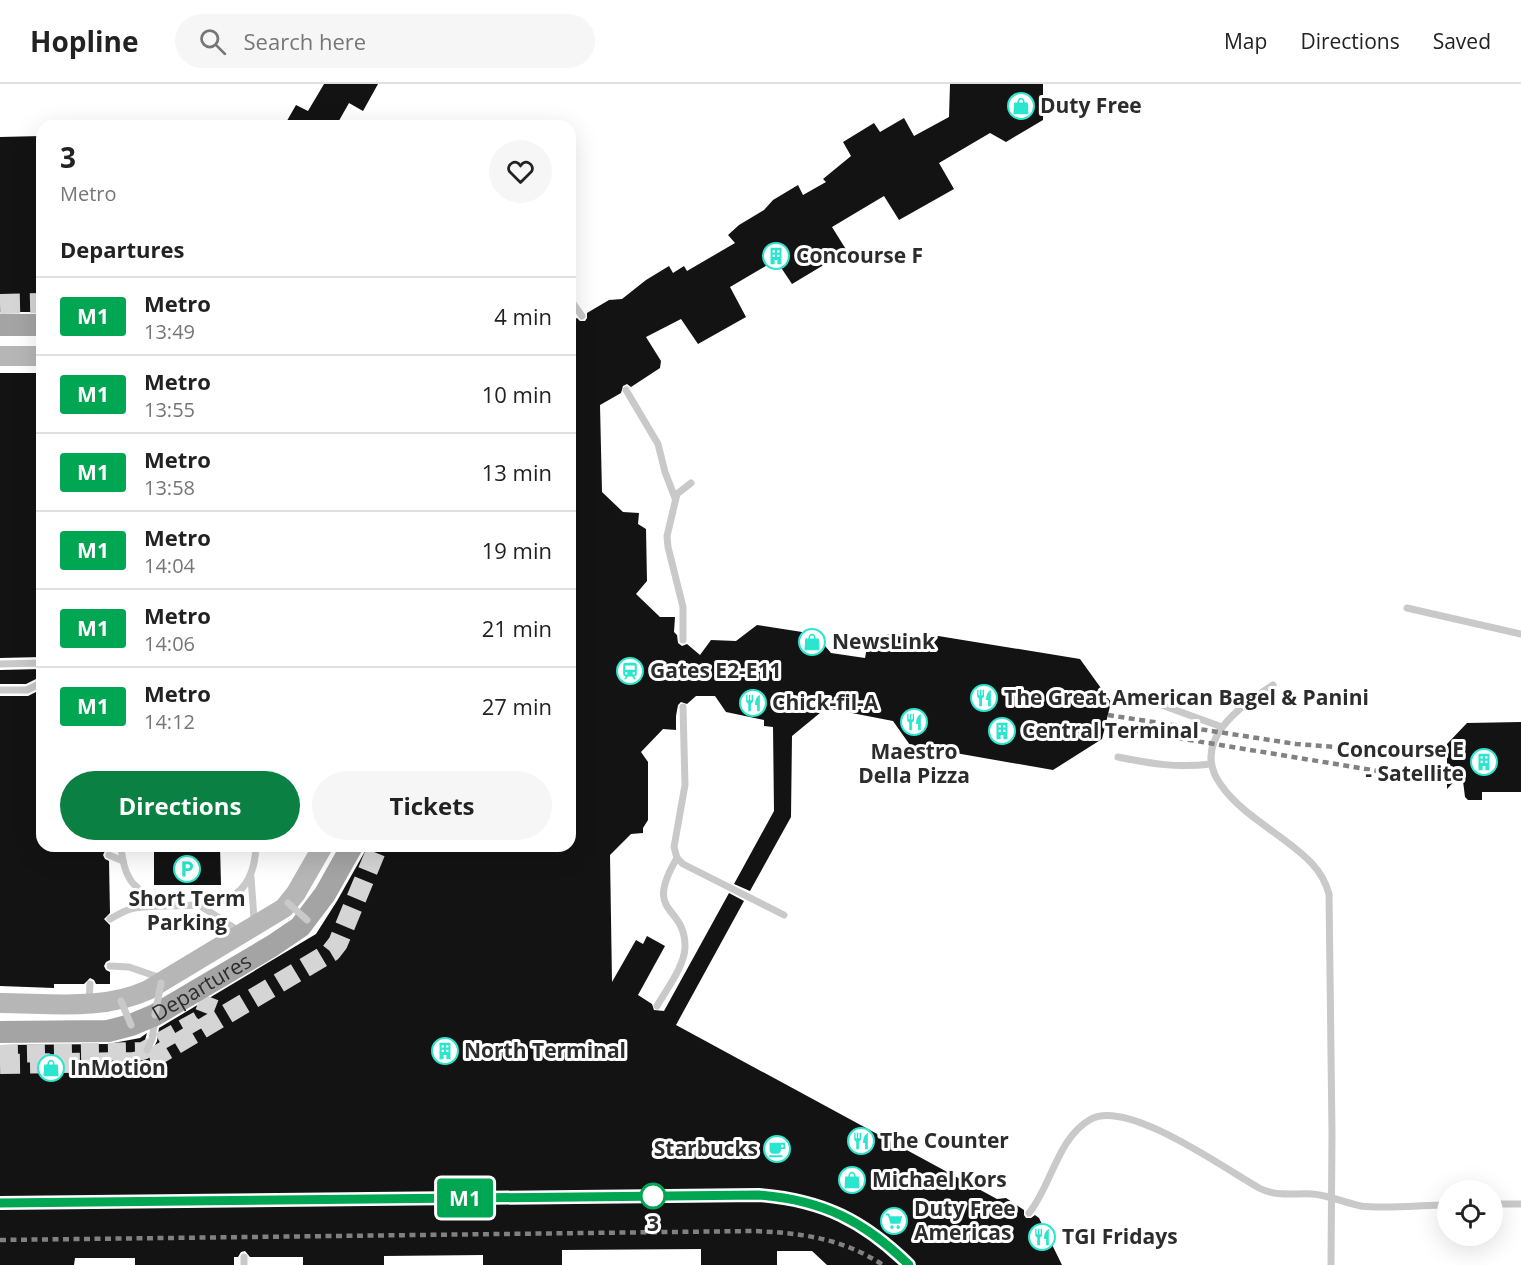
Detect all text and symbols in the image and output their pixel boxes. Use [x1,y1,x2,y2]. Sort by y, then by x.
search box [175,14,595,68]
text: Hopline [30,22,139,60]
icon: search [196,25,229,58]
text: Search here [244,26,366,56]
text: Map [1224,27,1267,55]
text: Directions [1300,27,1400,55]
text: Saved [1433,27,1491,55]
shop icon: Duty Free [1006,91,1036,121]
place label: Duty Free [1040,91,1142,119]
text: 3 [60,138,76,176]
button: heart [489,140,552,203]
text: Metro [60,180,117,207]
text: Departures [60,234,184,264]
building icon: Concourse F [761,241,791,271]
place label: Concourse F [796,241,923,269]
text: Metro [144,288,211,318]
text: 4 min [494,301,552,331]
text: M1 [77,302,109,330]
text: 13:49 [144,318,195,345]
text: Metro [144,366,211,396]
text: 10 min [482,379,552,409]
text: M1 [77,380,109,408]
text: 13:55 [144,396,195,423]
text: Metro [144,444,211,474]
text: 13 min [482,457,552,487]
text: M1 [77,458,109,486]
text: 13:58 [144,474,195,501]
text: Metro [144,522,211,552]
text: 19 min [482,535,552,565]
text: M1 [77,536,109,564]
text: 14:04 [144,552,195,579]
text: Metro [144,600,211,630]
text: 21 min [482,613,552,643]
text: M1 [77,614,109,642]
shop icon: NewsLink [797,627,827,657]
place label: NewsLink [832,627,936,655]
text: 14:06 [144,630,195,657]
station icon: Gates E2-E11 [615,656,645,686]
place label: Gates E2-E11 [650,656,782,684]
text: Metro [144,678,211,708]
restaurant icon: The Great American Bagel & Panini [969,683,999,713]
place label: The Great American Bagel & Panini [1004,683,1369,711]
restaurant icon: Chick-fil-A [738,688,768,718]
place label: Chick-fil-A [772,688,879,716]
text: 27 min [482,691,552,721]
text: M1 [77,692,109,720]
restaurant icon: Maestro Della Pizza [899,707,929,737]
text: 14:12 [144,708,195,735]
building icon: Central Terminal [987,716,1017,746]
place label: Central Terminal [1022,716,1199,744]
place label: Concourse E - Satellite [1337,735,1464,787]
place label: Maestro Della Pizza [858,737,970,789]
building icon: Concourse E - Satellite [1469,747,1499,777]
button: Directions [60,771,300,840]
button: Tickets [312,771,552,840]
parking icon: Short Term Parking [172,854,202,884]
place label: Short Term Parking [128,884,246,936]
street label: Departures [146,946,256,1027]
building icon: North Terminal [430,1036,460,1066]
place label: North Terminal [464,1036,626,1064]
shop icon: InMotion [36,1053,66,1083]
place label: InMotion [70,1053,166,1081]
restaurant icon: The Counter [846,1126,876,1156]
place label: The Counter [880,1126,1009,1154]
place label: Starbucks [654,1134,758,1162]
cafe icon: Starbucks [762,1134,792,1164]
shop icon: Michael Kors [837,1165,867,1195]
place label: Michael Kors [872,1165,1007,1193]
line badge: M1 [438,1178,492,1218]
map controls [1437,1180,1503,1246]
button: locate [1437,1180,1503,1246]
marker: 3 [640,1183,666,1209]
text: M1 [449,1184,481,1212]
place label: Duty Free Americas [914,1194,1016,1246]
supermarket icon: Duty Free Americas [879,1206,909,1236]
place label: 3 [647,1209,659,1237]
restaurant icon: TGI Fridays [1027,1222,1057,1252]
place label: TGI Fridays [1062,1222,1178,1250]

